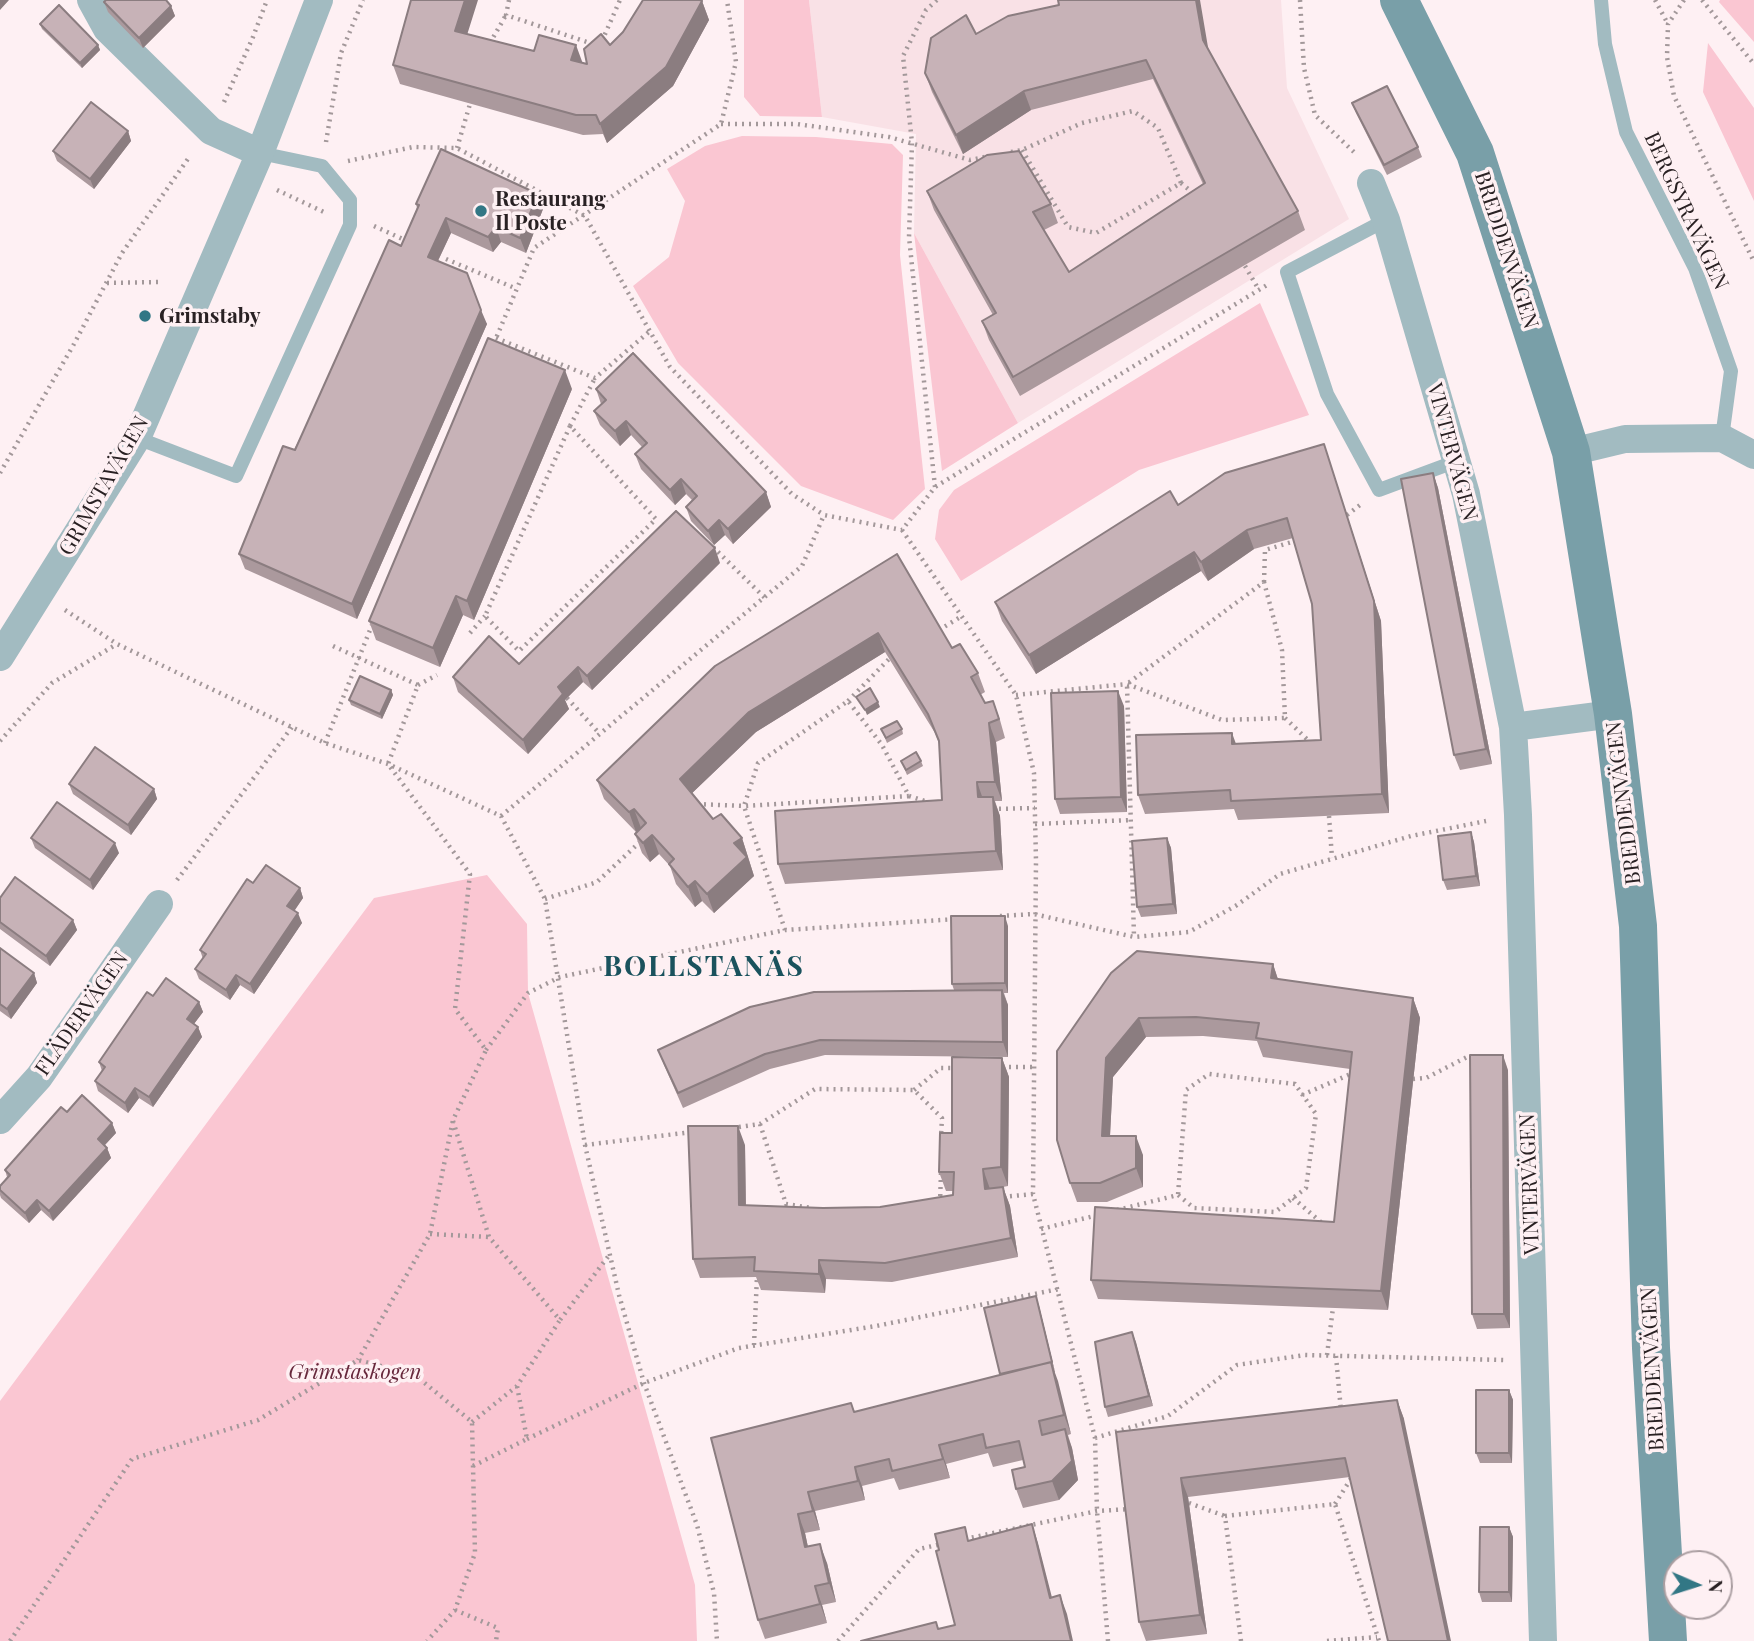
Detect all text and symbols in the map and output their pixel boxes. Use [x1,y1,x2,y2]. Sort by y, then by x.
street label: BERGSYRAVÄGEN [1638,128,1734,294]
street label: BREDDENVÄGEN [1469,168,1543,332]
place label: Restaurang Il Poste [495,186,606,236]
marker: Restaurang Il Poste [473,203,489,219]
place label: Grimstaby [159,303,261,329]
marker: Grimstaby [137,308,153,324]
street label: VINTERVÄGEN [1422,380,1482,524]
street label: GRIMSTAVÄGEN [54,412,154,560]
street label: BREDDENVÄGEN [1601,720,1647,886]
street label: FLÄDERVÄGEN [30,947,134,1081]
district label: BOLLSTANÄS [605,950,803,984]
street label: VINTERVÄGEN [1515,1113,1545,1255]
street label: BREDDENVÄGEN [1636,1286,1670,1452]
park label: Grimstaskogen [289,1359,421,1385]
north arrow [1663,1550,1733,1620]
text: N [1704,1578,1730,1594]

